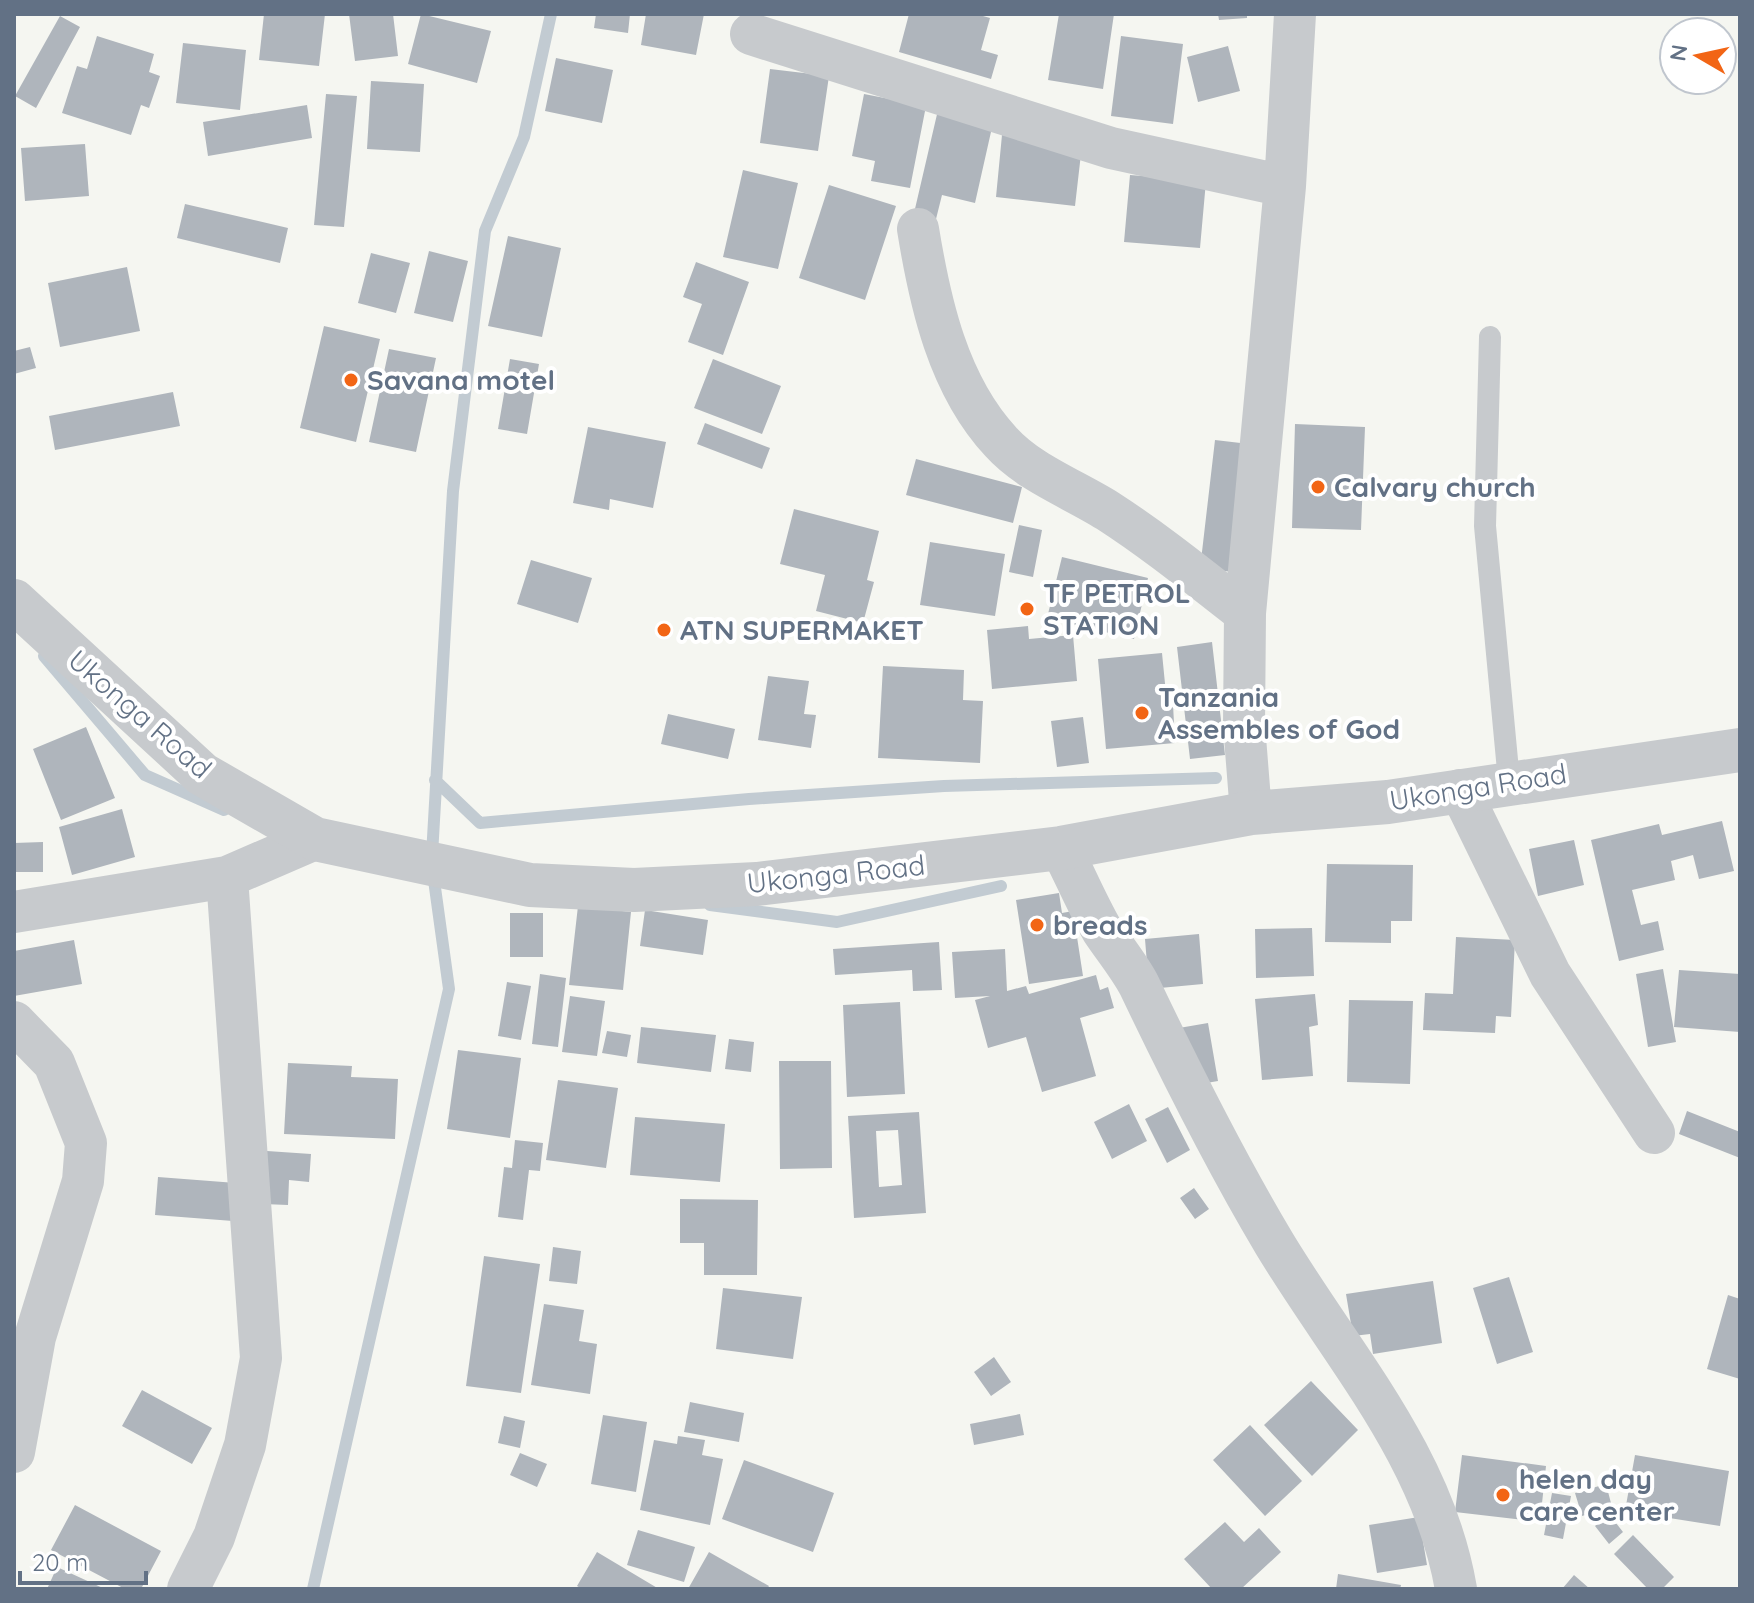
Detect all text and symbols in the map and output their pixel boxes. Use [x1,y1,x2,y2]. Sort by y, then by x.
north arrow [1658,16,1738,96]
text: N [1663,43,1693,63]
place label: Savana motel [367,362,555,397]
marker: Savana motel [342,371,360,389]
place label: Calvary church [1334,469,1536,504]
marker: Calvary church [1309,478,1327,496]
place label: TF PETROL STATION [1043,575,1190,642]
marker: TF PETROL STATION [1018,600,1036,618]
place label: ATN SUPERMAKET [680,612,924,647]
marker: ATN SUPERMAKET [655,621,673,639]
street label: Ukonga Road [61,642,219,785]
place label: Tanzania Assembles of God [1158,679,1400,746]
marker: Tanzania Assembles of God [1133,704,1151,722]
street label: Ukonga Road [1387,755,1569,818]
street label: Ukonga Road [745,847,927,900]
place label: breads [1053,907,1147,942]
marker: breads [1028,916,1046,934]
place label: helen day care center [1519,1461,1675,1528]
marker: helen day care center [1494,1486,1512,1504]
scale bar [20,1535,146,1585]
text: 20 m [32,1547,88,1577]

